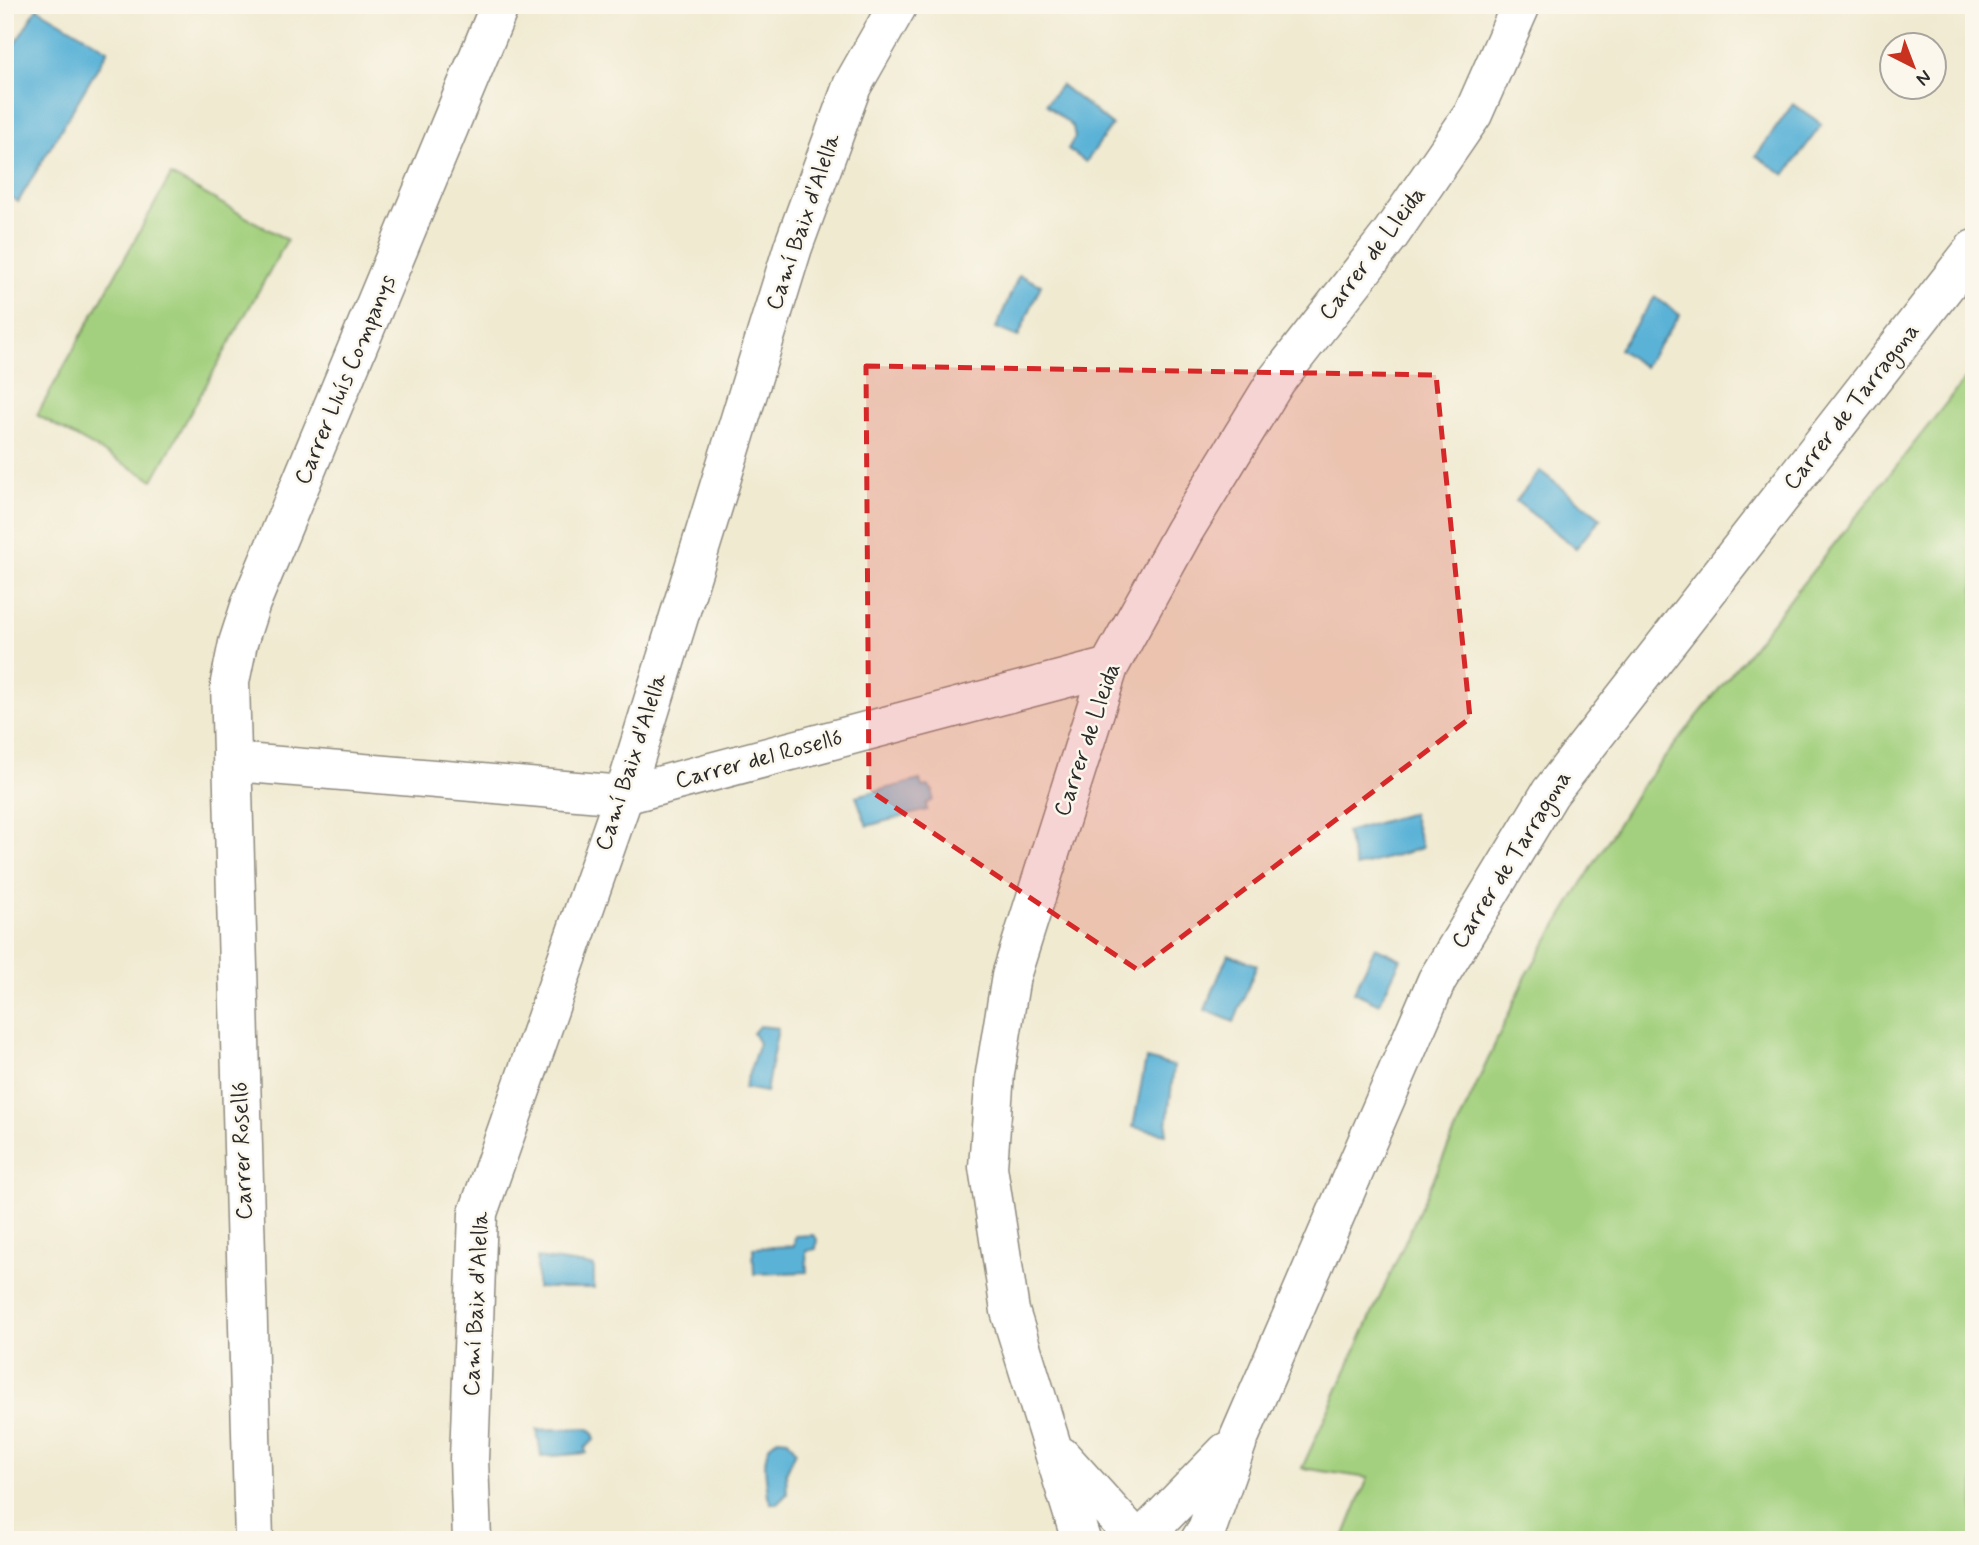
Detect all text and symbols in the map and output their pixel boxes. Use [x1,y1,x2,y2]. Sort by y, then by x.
north arrow [1878,32,1948,102]
text: N [1910,64,1936,91]
street label: Camí Baix d'Alella [760,129,848,314]
street label: Carrer de Lleida [1313,181,1433,327]
street label: Carrer Lluís Companys [288,271,404,489]
street label: Carrer de Tarragona [1777,317,1928,498]
street label: Carrer de Lleida [1048,659,1128,821]
street label: Camí Baix d'Alella [589,669,675,855]
street label: Carrer del Roselló [672,723,846,797]
street label: Carrer de Tarragona [1445,765,1581,956]
street label: Carrer Roselló [226,1081,260,1221]
street label: Camí Baix d'Alella [457,1211,497,1397]

